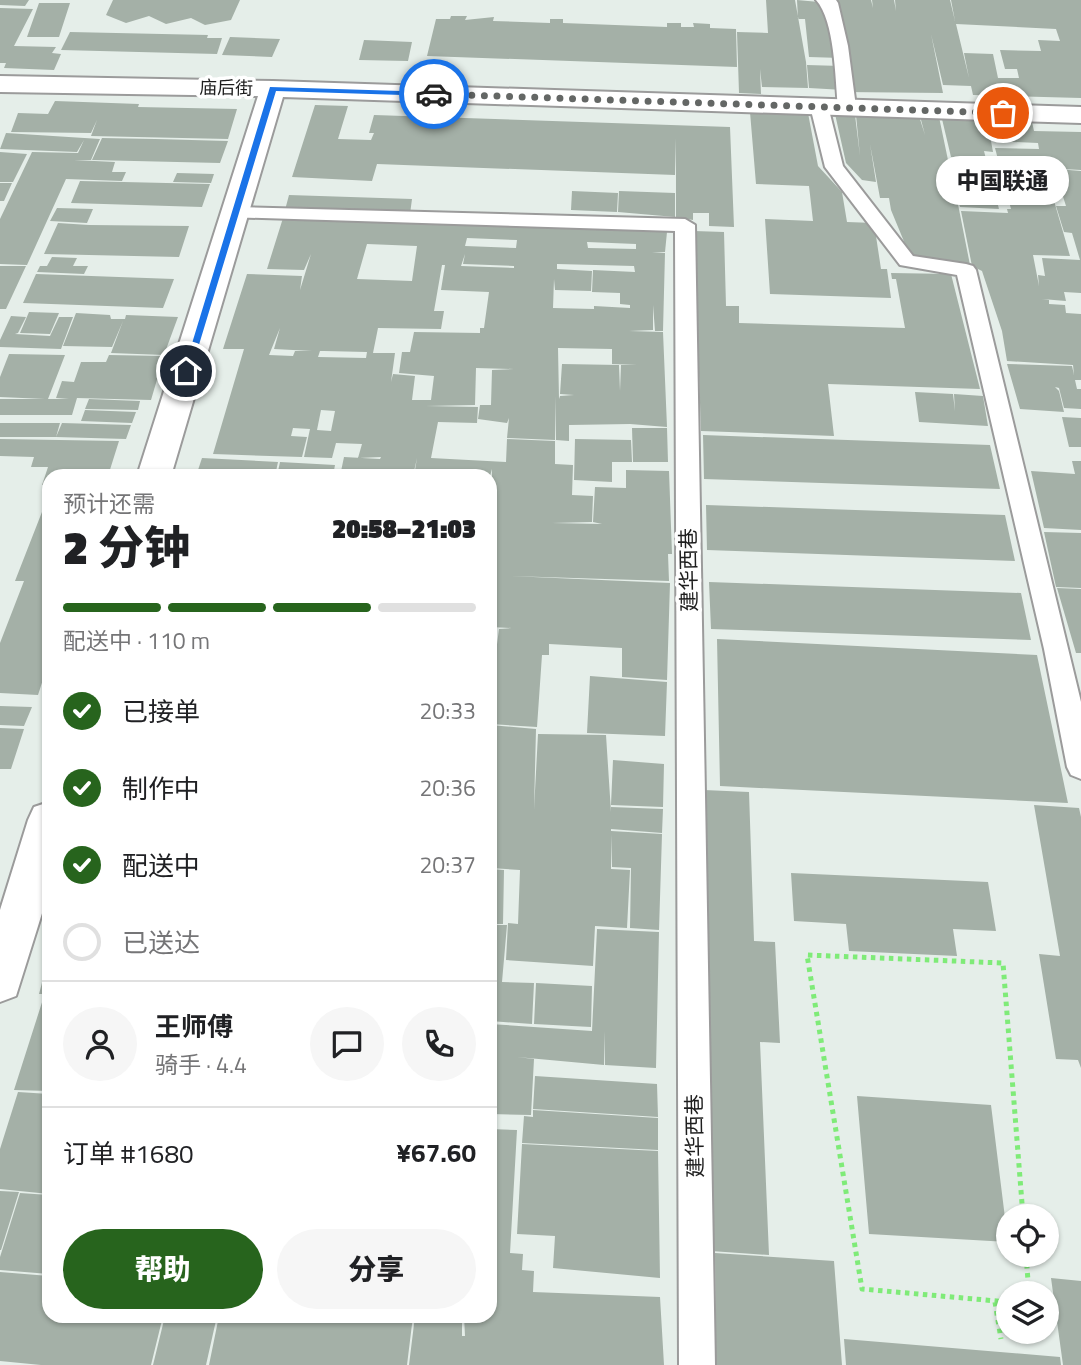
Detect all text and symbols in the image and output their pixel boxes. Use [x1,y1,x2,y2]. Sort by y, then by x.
courier [399,59,469,129]
street label: 庙后街 [199,74,253,101]
icon: car [415,75,453,113]
pin [973,83,1033,143]
icon: bag [984,94,1022,132]
callout: 中国联通 [936,155,1070,204]
text: 中国联通 [957,163,1049,198]
pin [156,341,216,401]
icon: home [167,352,205,390]
text: 预计还需 [63,486,155,521]
text: 20:58–21:03 [332,509,476,548]
text: 2 分钟 [63,512,190,582]
street label: 建华西巷 [671,528,705,612]
text: 配送中 · 110 m [63,623,210,658]
icon: check [63,692,101,730]
text: 已接单 [122,692,200,731]
text: 20:33 [419,693,476,728]
icon: check [63,769,101,807]
text: 制作中 [122,769,200,808]
text: 20:36 [419,770,476,805]
icon: check [63,846,101,884]
text: 配送中 [122,846,200,885]
text: 20:37 [419,847,476,882]
text: 已送达 [122,923,200,962]
button: person [63,1007,137,1081]
text: 王师傅 [155,1007,233,1046]
button: chat [310,1007,384,1081]
button: phone [402,1007,476,1081]
text: 骑手 · 4.4 [155,1047,247,1082]
street label: 建华西巷 [677,1094,711,1178]
text: ¥67.60 [397,1133,476,1172]
text: 订单 #1680 [63,1134,194,1173]
map controls [996,1204,1059,1344]
button: locate [996,1204,1059,1267]
button: 帮助 [63,1229,263,1309]
button: 分享 [277,1229,476,1309]
button: layers [996,1281,1059,1344]

